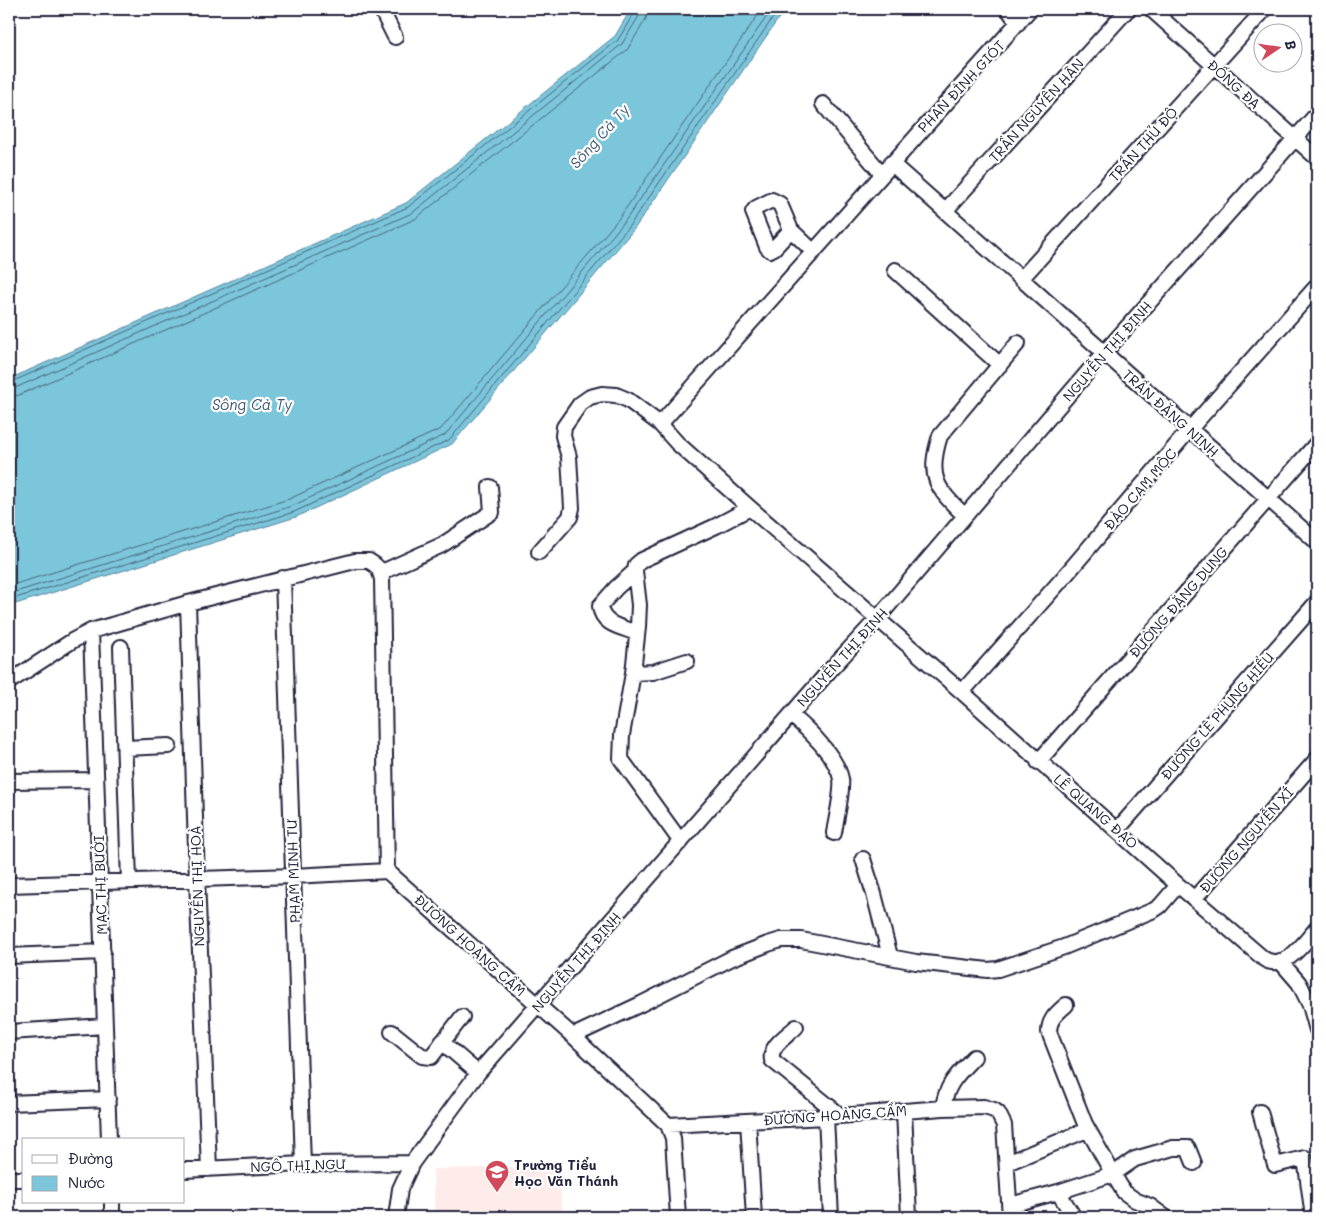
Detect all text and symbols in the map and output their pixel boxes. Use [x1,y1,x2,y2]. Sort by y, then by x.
north arrow [1254,22,1304,72]
street label: PHAN ĐÌNH GIÓT [913,36,1009,136]
text: B [1281,38,1301,52]
street label: TRẦN NGUYÊN HÃN [984,54,1088,166]
street label: ĐỐNG ĐA [1203,55,1265,113]
water label: Sông Cà Ty [565,99,633,172]
street label: TRẦN THỦ ĐỘ [1104,103,1182,185]
street label: NGUYỄN THỊ ĐỊNH [1058,297,1156,405]
street label: TRẦN ĐĂNG NINH [1119,365,1223,461]
water label: Sông Cà Ty [212,394,292,414]
street label: ĐÀO CAM MỘC [1099,444,1181,534]
street label: ĐƯỜNG ĐẶNG DUNG [1124,542,1232,662]
street label: NGUYỄN THỊ ĐỊNH [792,603,892,711]
street label: ĐƯỜNG LÊ PHỤNG HIỂU [1156,648,1278,784]
street label: LÊ QUANG ĐẠO [1050,769,1142,853]
street label: ĐƯỜNG NGUYỄN XÍ [1195,783,1297,897]
street label: PHẠM MINH TƯ [282,818,304,923]
street label: NGUYỄN THỊ HOÀ [185,825,209,947]
street label: MẠC THỊ BƯỞI [89,835,111,935]
street label: ĐƯỜNG HOÀNG CẦM [410,890,530,1000]
street label: NGUYỄN THỊ ĐỊNH [527,908,625,1016]
street label: ĐƯỜNG HOÀNG CẦM [763,1101,907,1129]
legend [22,1138,185,1204]
text: Đường [68,1148,113,1168]
street label: NGÔ THỊ NGƯ [250,1154,347,1176]
place label: Trường Tiểu Học Văn Thánh [514,1155,618,1190]
school or university icon: Trường Tiểu Học Văn Thánh [484,1159,510,1193]
text: Nước [68,1172,105,1192]

